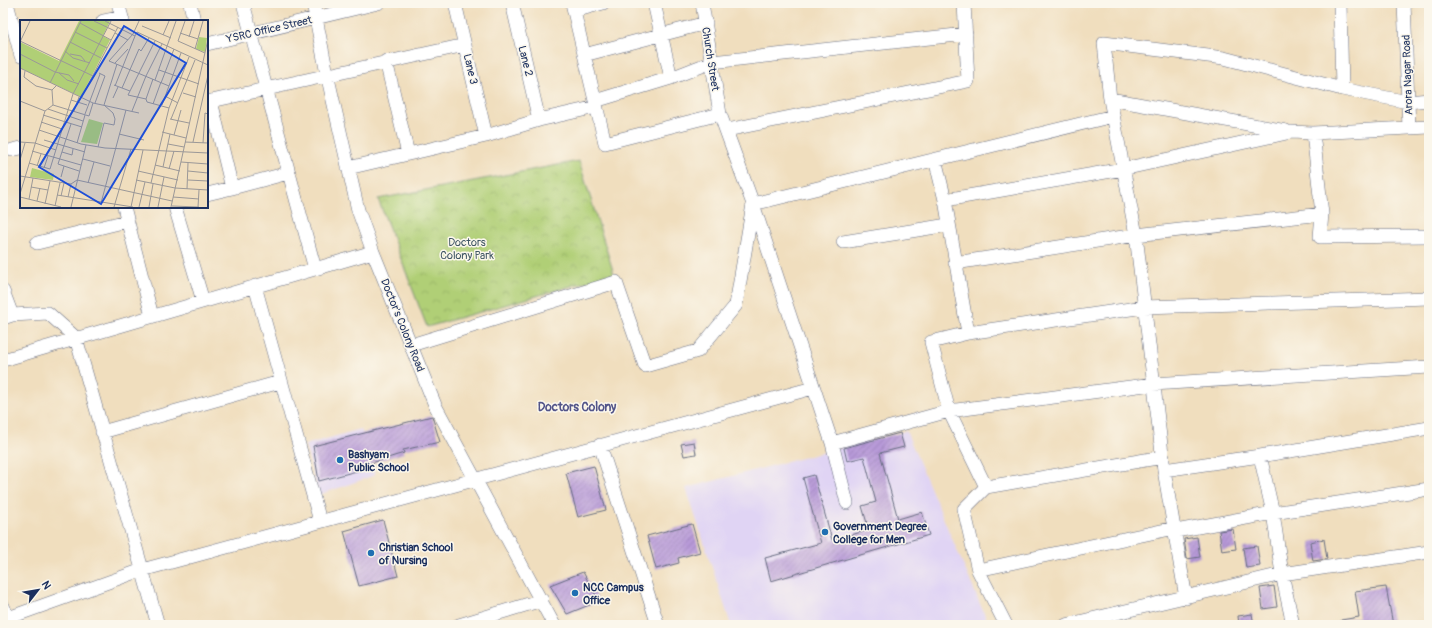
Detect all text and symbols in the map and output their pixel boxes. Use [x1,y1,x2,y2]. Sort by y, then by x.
street label: YSRC Office Street [224,13,314,46]
inset map [20,20,208,208]
street label: Church Street [699,26,722,92]
street label: Arora Nagar Road [1400,35,1415,115]
street label: Lane 2 [515,44,536,78]
street label: Lane 3 [461,52,480,86]
park label: Doctors Colony Park [440,236,494,262]
street label: Doctor's Colony Road [378,277,427,374]
district label: Doctors Colony [538,400,617,415]
place label: Bashyam Public School [348,448,410,474]
marker: Bashyam Public School [335,455,345,465]
place label: Government Degree College for Men [833,520,928,546]
marker: Government Degree College for Men [820,527,830,537]
place label: Christian School of Nursing [378,541,454,567]
marker: Christian School of Nursing [366,548,376,558]
north arrow [18,570,58,610]
text: N [39,579,54,592]
place label: NCC Campus Office [583,581,644,607]
marker: NCC Campus Office [570,588,580,598]

